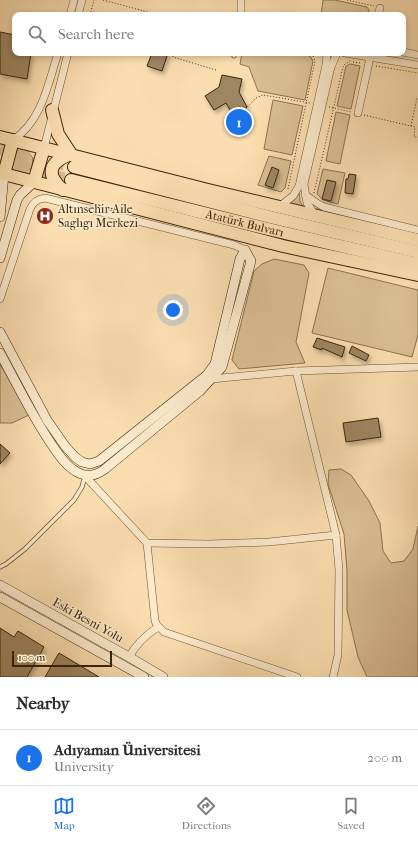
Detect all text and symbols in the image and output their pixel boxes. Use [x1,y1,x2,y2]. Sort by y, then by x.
search box [12,12,406,56]
icon: search [26,23,48,45]
text: Search here [58,25,134,43]
pin: 1 [226,107,252,137]
place label: Altınsehir Aile Saglıgı Merkezi [57,202,139,230]
hospital icon: Altınsehir Aile Saglıgı Merkezi [35,206,55,226]
street label: Atatürk Bulvarı [203,206,286,240]
your location [163,300,183,320]
street label: Eski Besni Yolu [50,595,126,645]
scale bar [12,649,112,668]
text: 100 m [18,651,46,664]
text: Nearby [16,693,70,713]
text: Adıyaman Üniversitesi [54,741,201,759]
text: 1 [27,750,31,765]
text: 200 m [367,750,402,765]
text: University [54,759,114,774]
tab: Map [53,795,75,832]
tab: Directions [182,795,231,832]
tab: Saved [337,795,365,832]

